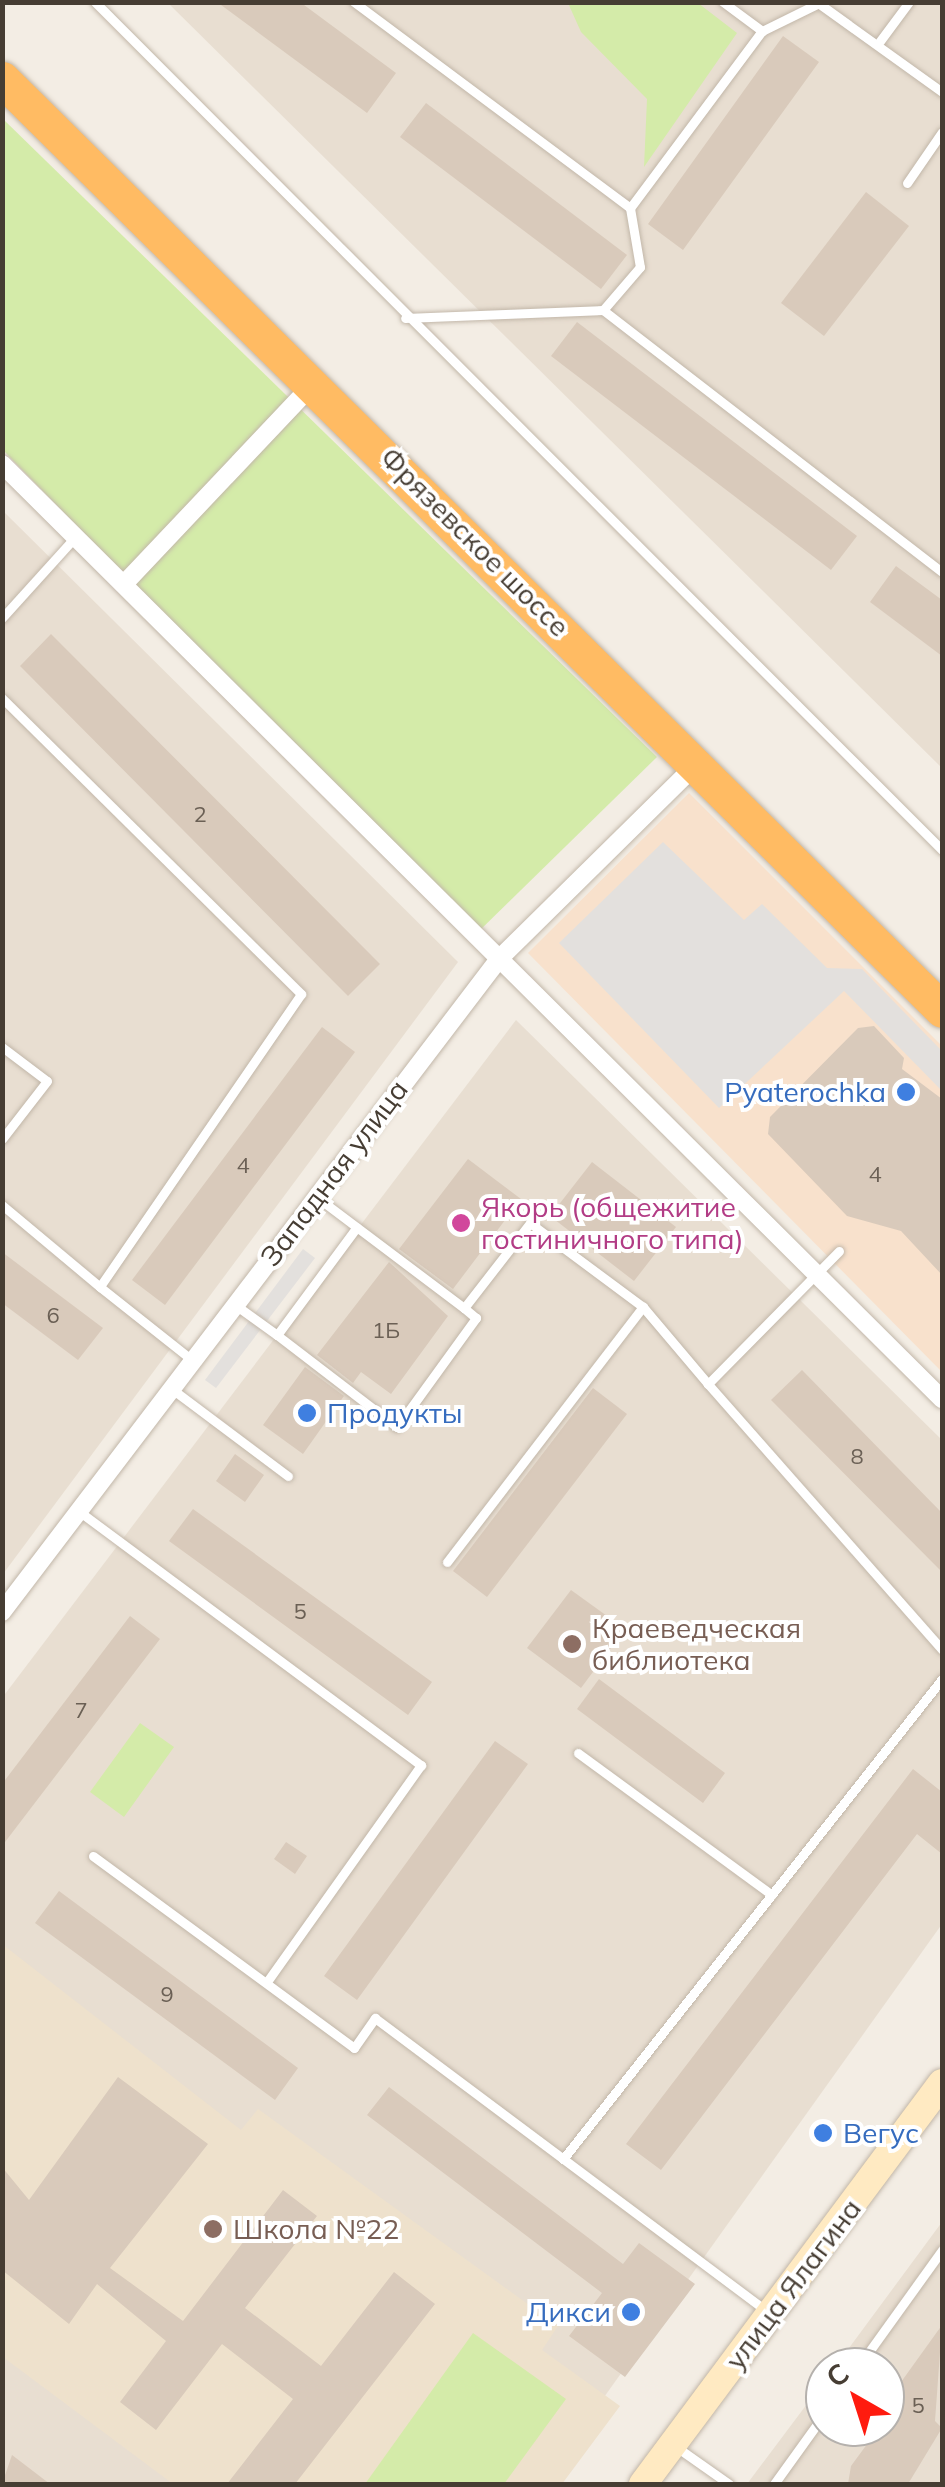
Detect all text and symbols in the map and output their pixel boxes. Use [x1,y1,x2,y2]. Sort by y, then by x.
street label: Фрязевское шоссе [374,441,576,643]
house number: 2 [193,802,207,828]
street label: Западная улица [253,1073,415,1273]
place label: Pyaterochka [724,1075,886,1109]
marker: Pyaterochka [895,1081,917,1103]
house number: 4 [236,1153,250,1179]
house number: 4 [868,1162,882,1188]
place label: Якорь (общежитие гостиничного типа) [481,1190,744,1256]
marker: Якорь (общежитие гостиничного типа) [450,1212,472,1234]
house number: 6 [46,1303,60,1329]
house number: 1Б [372,1318,400,1344]
place label: Продукты [327,1396,463,1430]
marker: Продукты [296,1402,318,1424]
house number: 8 [850,1444,864,1470]
house number: 5 [293,1599,307,1625]
place label: Краеведческая библиотека [592,1611,801,1677]
marker: Краеведческая библиотека [561,1633,583,1655]
house number: 7 [74,1698,88,1724]
house number: 9 [160,1982,174,2008]
place label: Вегус [843,2116,919,2150]
marker: Вегус [812,2122,834,2144]
street label: улица Ялагина [718,2192,868,2376]
place label: Школа №22 [233,2212,399,2246]
marker: Школа №22 [202,2218,224,2240]
place label: Дикси [526,2295,611,2329]
marker: Дикси [620,2301,642,2323]
north arrow [805,2347,905,2447]
text: С [819,2355,856,2394]
house number: 5 [911,2393,925,2419]

